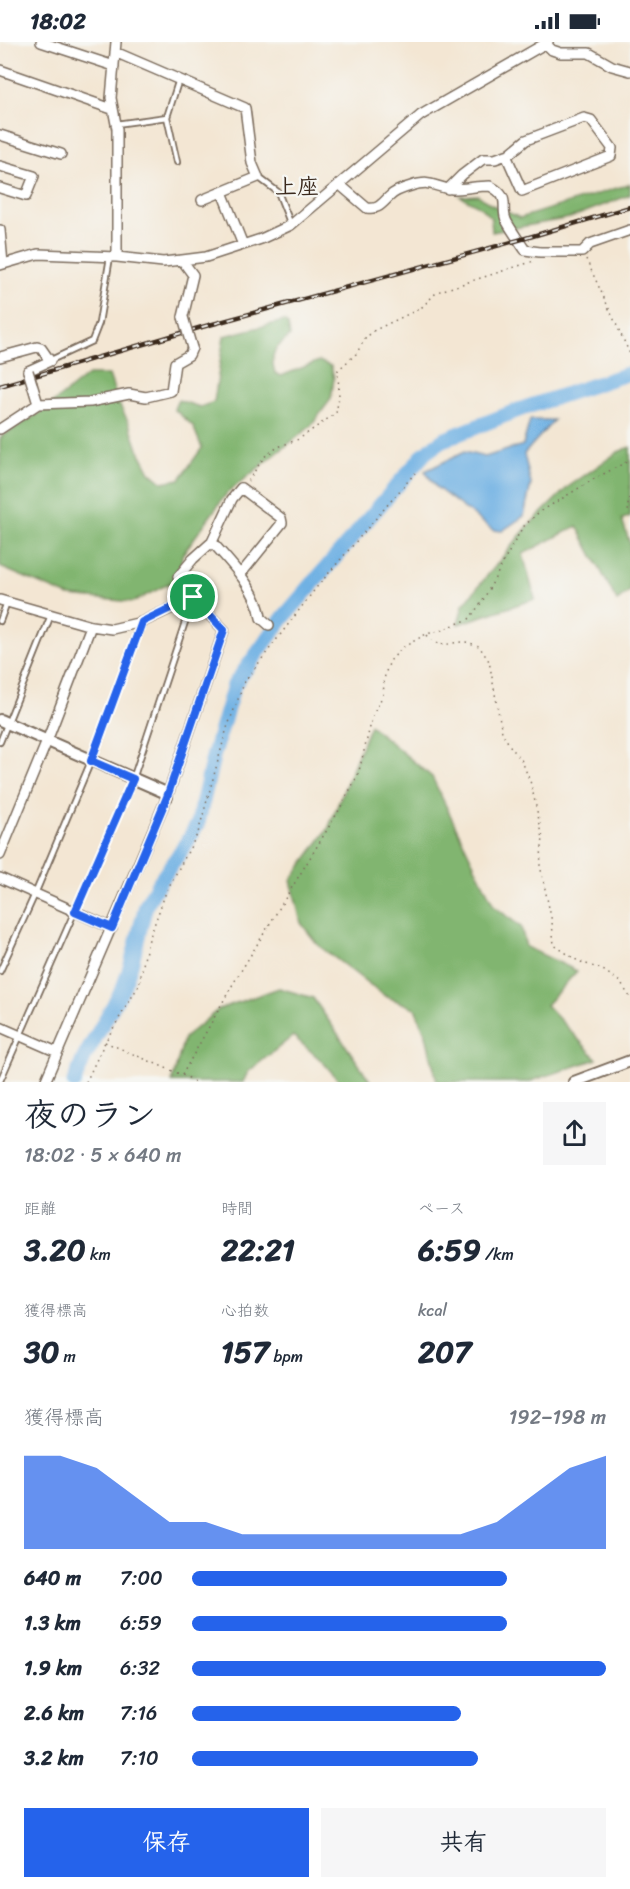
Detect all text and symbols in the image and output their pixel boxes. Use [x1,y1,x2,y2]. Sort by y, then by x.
text: 18:02 [30,2,86,41]
district label: 上座 [275,167,319,206]
pin [167,571,218,622]
icon: arrive [176,580,209,613]
text: 夜のラン [24,1086,156,1144]
button: share [543,1102,606,1165]
text: 18:02 · 5 × 640 m [24,1138,181,1173]
text: 距離 [24,1194,56,1223]
text: 時間 [221,1194,253,1223]
text: ペース [418,1194,465,1223]
text: 3.20 [24,1223,86,1277]
text: 22:21 [221,1223,295,1277]
text: 6:59 [418,1223,481,1277]
text: km [86,1240,111,1269]
text: /km [481,1240,514,1269]
text: 獲得標高 [24,1296,88,1325]
text: 心拍数 [221,1296,269,1325]
text: kcal [418,1296,447,1325]
text: 30 [24,1325,59,1379]
text: 157 [221,1325,269,1379]
text: 207 [418,1325,471,1379]
text: m [59,1342,76,1371]
text: bpm [269,1342,303,1371]
text: 獲得標高 [24,1400,104,1435]
text: 192–198 m [509,1400,606,1435]
text: 640 m [24,1561,81,1596]
text: 7:00 [120,1561,163,1596]
text: 1.3 km [24,1606,81,1641]
text: 6:59 [120,1606,162,1641]
text: 1.9 km [24,1651,82,1686]
text: 6:32 [120,1651,160,1686]
text: 2.6 km [24,1696,84,1731]
text: 7:16 [120,1696,157,1731]
text: 3.2 km [24,1741,84,1776]
text: 7:10 [120,1741,159,1776]
button: 保存 [24,1808,309,1877]
button: 共有 [321,1808,606,1877]

